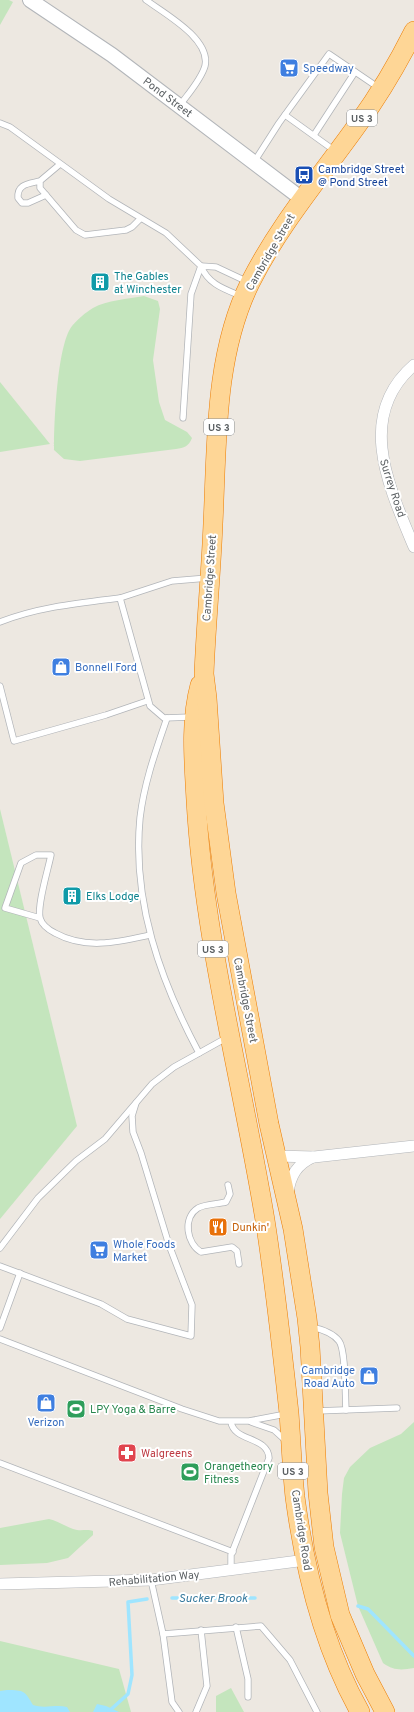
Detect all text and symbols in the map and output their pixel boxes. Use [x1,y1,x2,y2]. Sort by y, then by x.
supermarket icon: Speedway [278,57,300,79]
place label: Speedway [303,62,354,76]
street label: Pond Street [140,75,195,121]
road number: US 3 [347,110,377,126]
place label: Cambridge Street @ Pond Street [318,163,405,190]
bus stop icon: Cambridge Street @ Pond Street [293,164,315,186]
street label: Cambridge Street [243,211,299,294]
place label: The Gables at Winchester [114,270,182,297]
building icon: The Gables at Winchester [89,271,111,293]
road number: US 3 [204,419,234,435]
street label: Surrey Road [376,457,408,519]
street label: Cambridge Street [200,534,220,622]
shop icon: Bonnell Ford [50,656,72,678]
place label: Bonnell Ford [75,661,137,675]
building icon: Elks Lodge [61,885,83,907]
place label: Elks Lodge [86,890,140,904]
road number: US 3 [198,941,228,957]
street label: Cambridge Street [230,956,260,1044]
restaurant icon: Dunkin' [207,1216,229,1238]
place label: Dunkin' [232,1221,269,1235]
place label: Whole Foods Market [113,1238,175,1265]
supermarket icon: Whole Foods Market [88,1239,110,1261]
place label: Cambridge Road Auto [301,1364,355,1391]
shop icon: Cambridge Road Auto [358,1365,380,1387]
shop icon: Verizon [35,1392,57,1414]
sports icon: LPY Yoga & Barre [65,1398,87,1420]
place label: LPY Yoga & Barre [90,1403,176,1417]
place label: Verizon [28,1416,64,1430]
pharmacy icon: Walgreens [116,1442,138,1464]
place label: Walgreens [141,1447,192,1461]
place label: Orangetheory Fitness [204,1460,273,1487]
sports icon: Orangetheory Fitness [179,1461,201,1483]
road number: US 3 [278,1463,308,1479]
street label: Cambridge Road [288,1489,314,1572]
street label: Rehabilitation Way [108,1568,200,1590]
water label: Sucker Brook [178,1591,249,1607]

